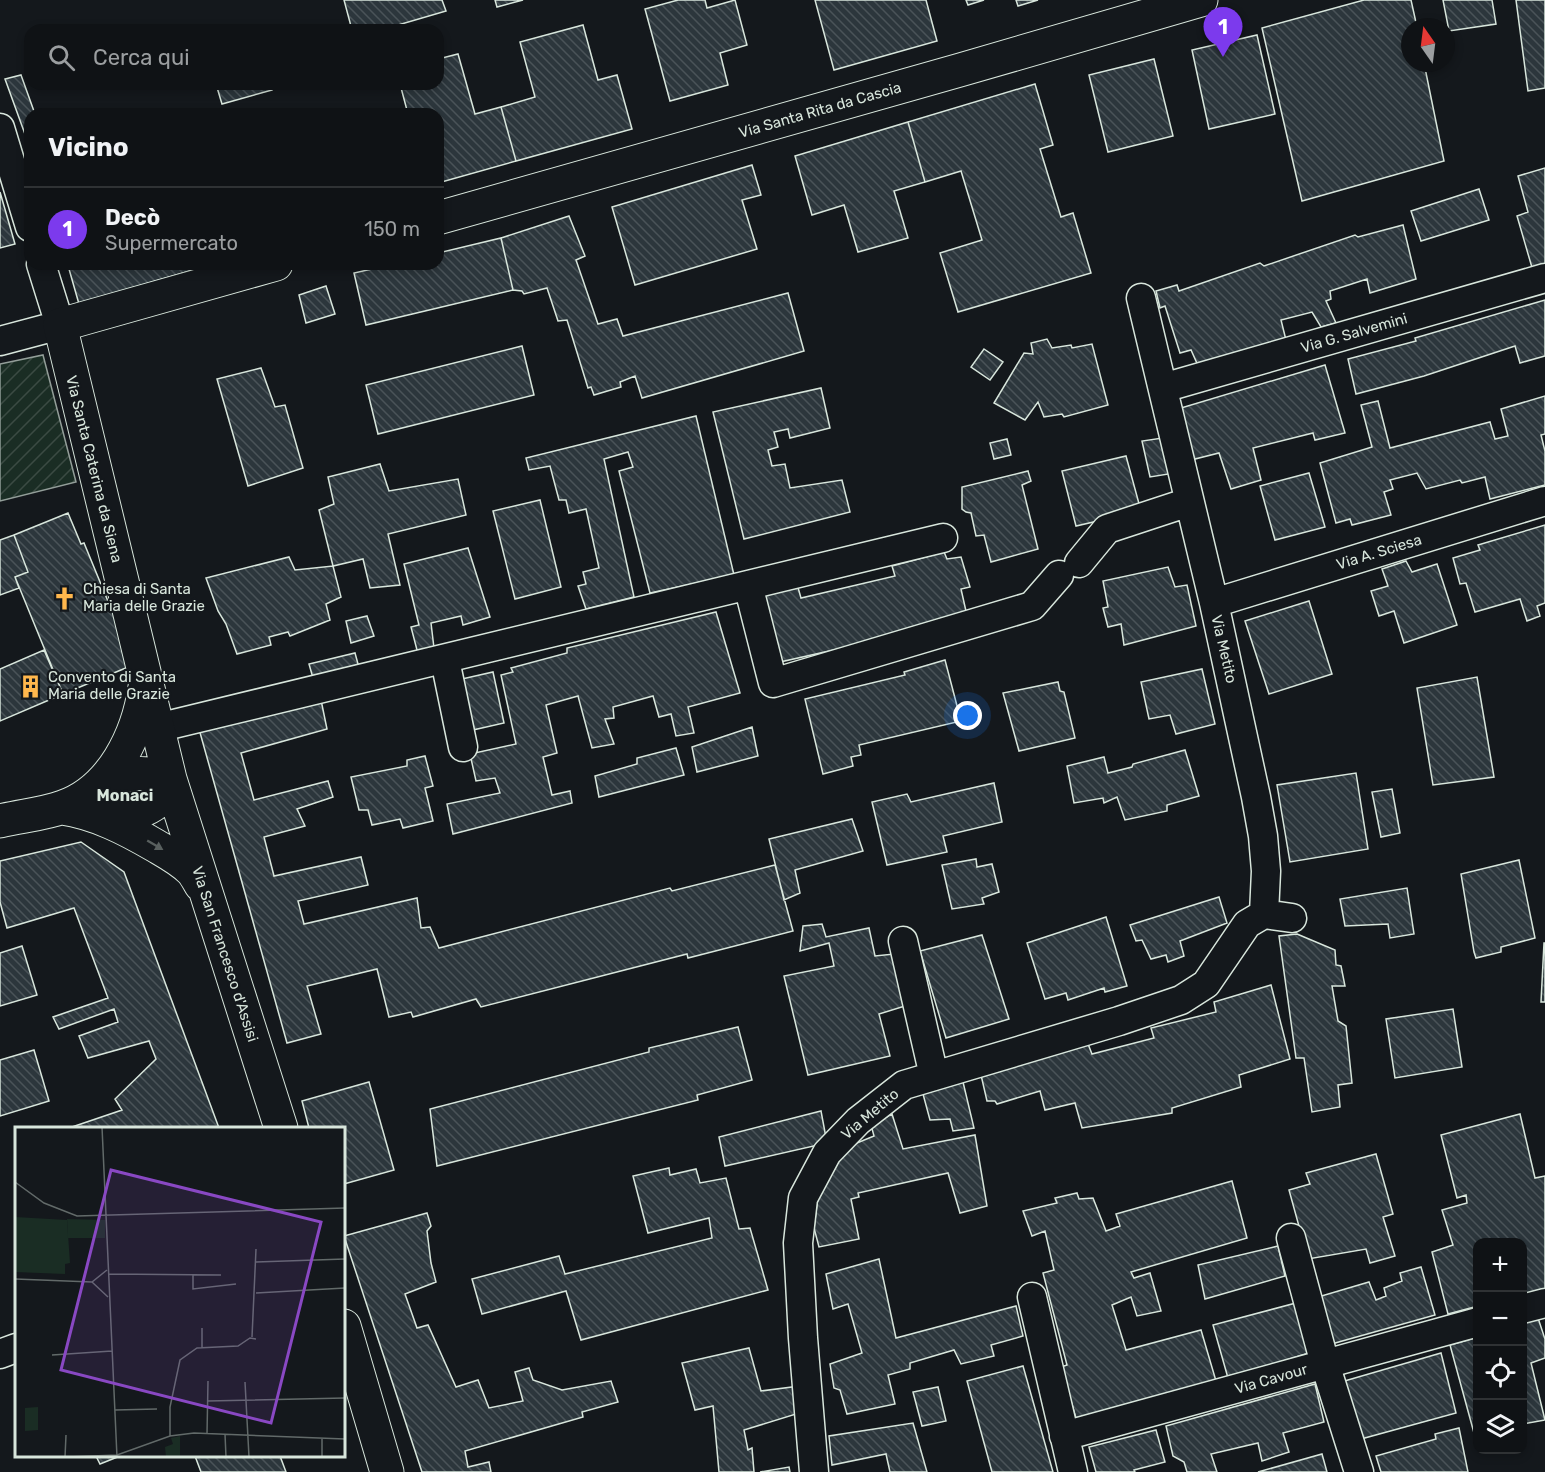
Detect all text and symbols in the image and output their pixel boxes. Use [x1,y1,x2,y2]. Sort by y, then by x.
pin: 1 [1204,8,1242,57]
north arrow [1401,18,1455,72]
search box [24,24,444,90]
icon: search [45,41,78,74]
text: Cerca qui [93,44,189,71]
street label: Via Santa Rita da Cascia [737,78,903,142]
text: Vicino [48,132,129,163]
text: Decò [105,204,160,231]
text: 1 [63,217,72,241]
text: 150 m [364,217,420,241]
text: Supermercato [105,231,238,255]
street label: Via G. Salvemini [1299,309,1409,357]
street label: Via Santa Caterina da Siena [62,374,126,564]
street label: Via A. Sciesa [1334,531,1424,573]
place label: Chiesa di Santa Maria delle Grazie [83,580,205,615]
church icon: Chiesa di Santa Maria delle Grazie [52,585,78,611]
street label: Via Metito [1207,613,1241,685]
place label: Convento di Santa Maria delle Grazie [48,668,176,703]
building icon: Convento di Santa Maria delle Grazie [17,673,43,699]
your location [953,701,982,730]
district label: Monaci [97,786,153,805]
one-way arrow [146,840,163,850]
street label: Via San Francesco d'Assisi [188,864,262,1044]
street label: Via Metito [838,1085,902,1143]
inset map [15,1127,345,1457]
map controls [1473,1238,1527,1454]
button: + [1473,1238,1527,1292]
button: − [1473,1292,1527,1346]
button: locate [1473,1346,1527,1400]
street label: Via Cavour [1233,1360,1310,1398]
button: layers [1473,1400,1527,1454]

